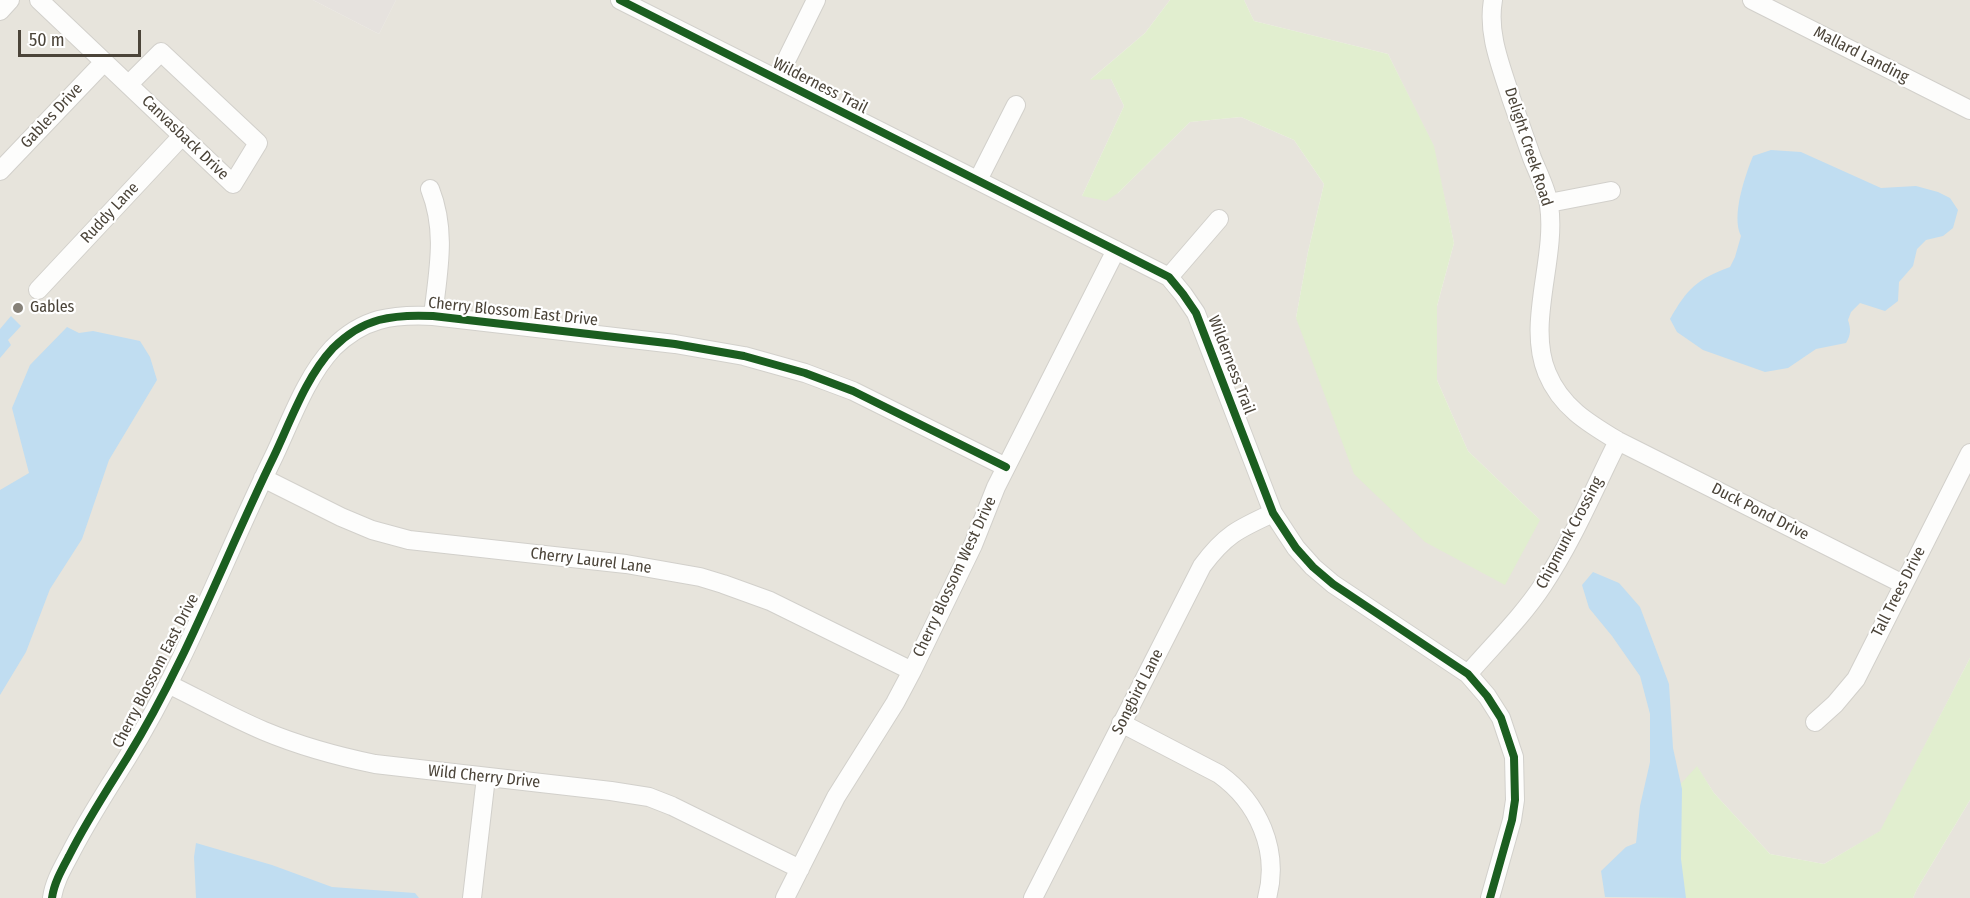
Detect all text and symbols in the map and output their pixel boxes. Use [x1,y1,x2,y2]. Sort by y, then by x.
scale bar [21,18,144,56]
street label: Mallard Landing [1810,23,1912,87]
text: 50 m [29,29,65,51]
street label: Wilderness Trail [769,54,871,118]
street label: Gables Drive [17,79,87,153]
street label: Delight Creek Road [1500,85,1556,209]
street label: Canvasback Drive [137,92,233,184]
street label: Ruddy Lane [77,179,143,247]
street label: Cherry Blossom East Drive [427,294,599,330]
place label: Gables [30,298,74,318]
marker: Gables [11,301,25,315]
street label: Wilderness Trail [1203,313,1259,417]
street label: Chipmunk Crossing [1532,474,1608,592]
street label: Duck Pond Drive [1708,479,1812,545]
street label: Cherry Blossom West Drive [909,494,1001,660]
street label: Cherry Laurel Lane [529,544,653,578]
street label: Tall Trees Drive [1868,544,1930,640]
street label: Cherry Blossom East Drive [109,591,203,751]
street label: Songbird Lane [1108,646,1168,738]
street label: Wild Cherry Drive [427,762,541,792]

